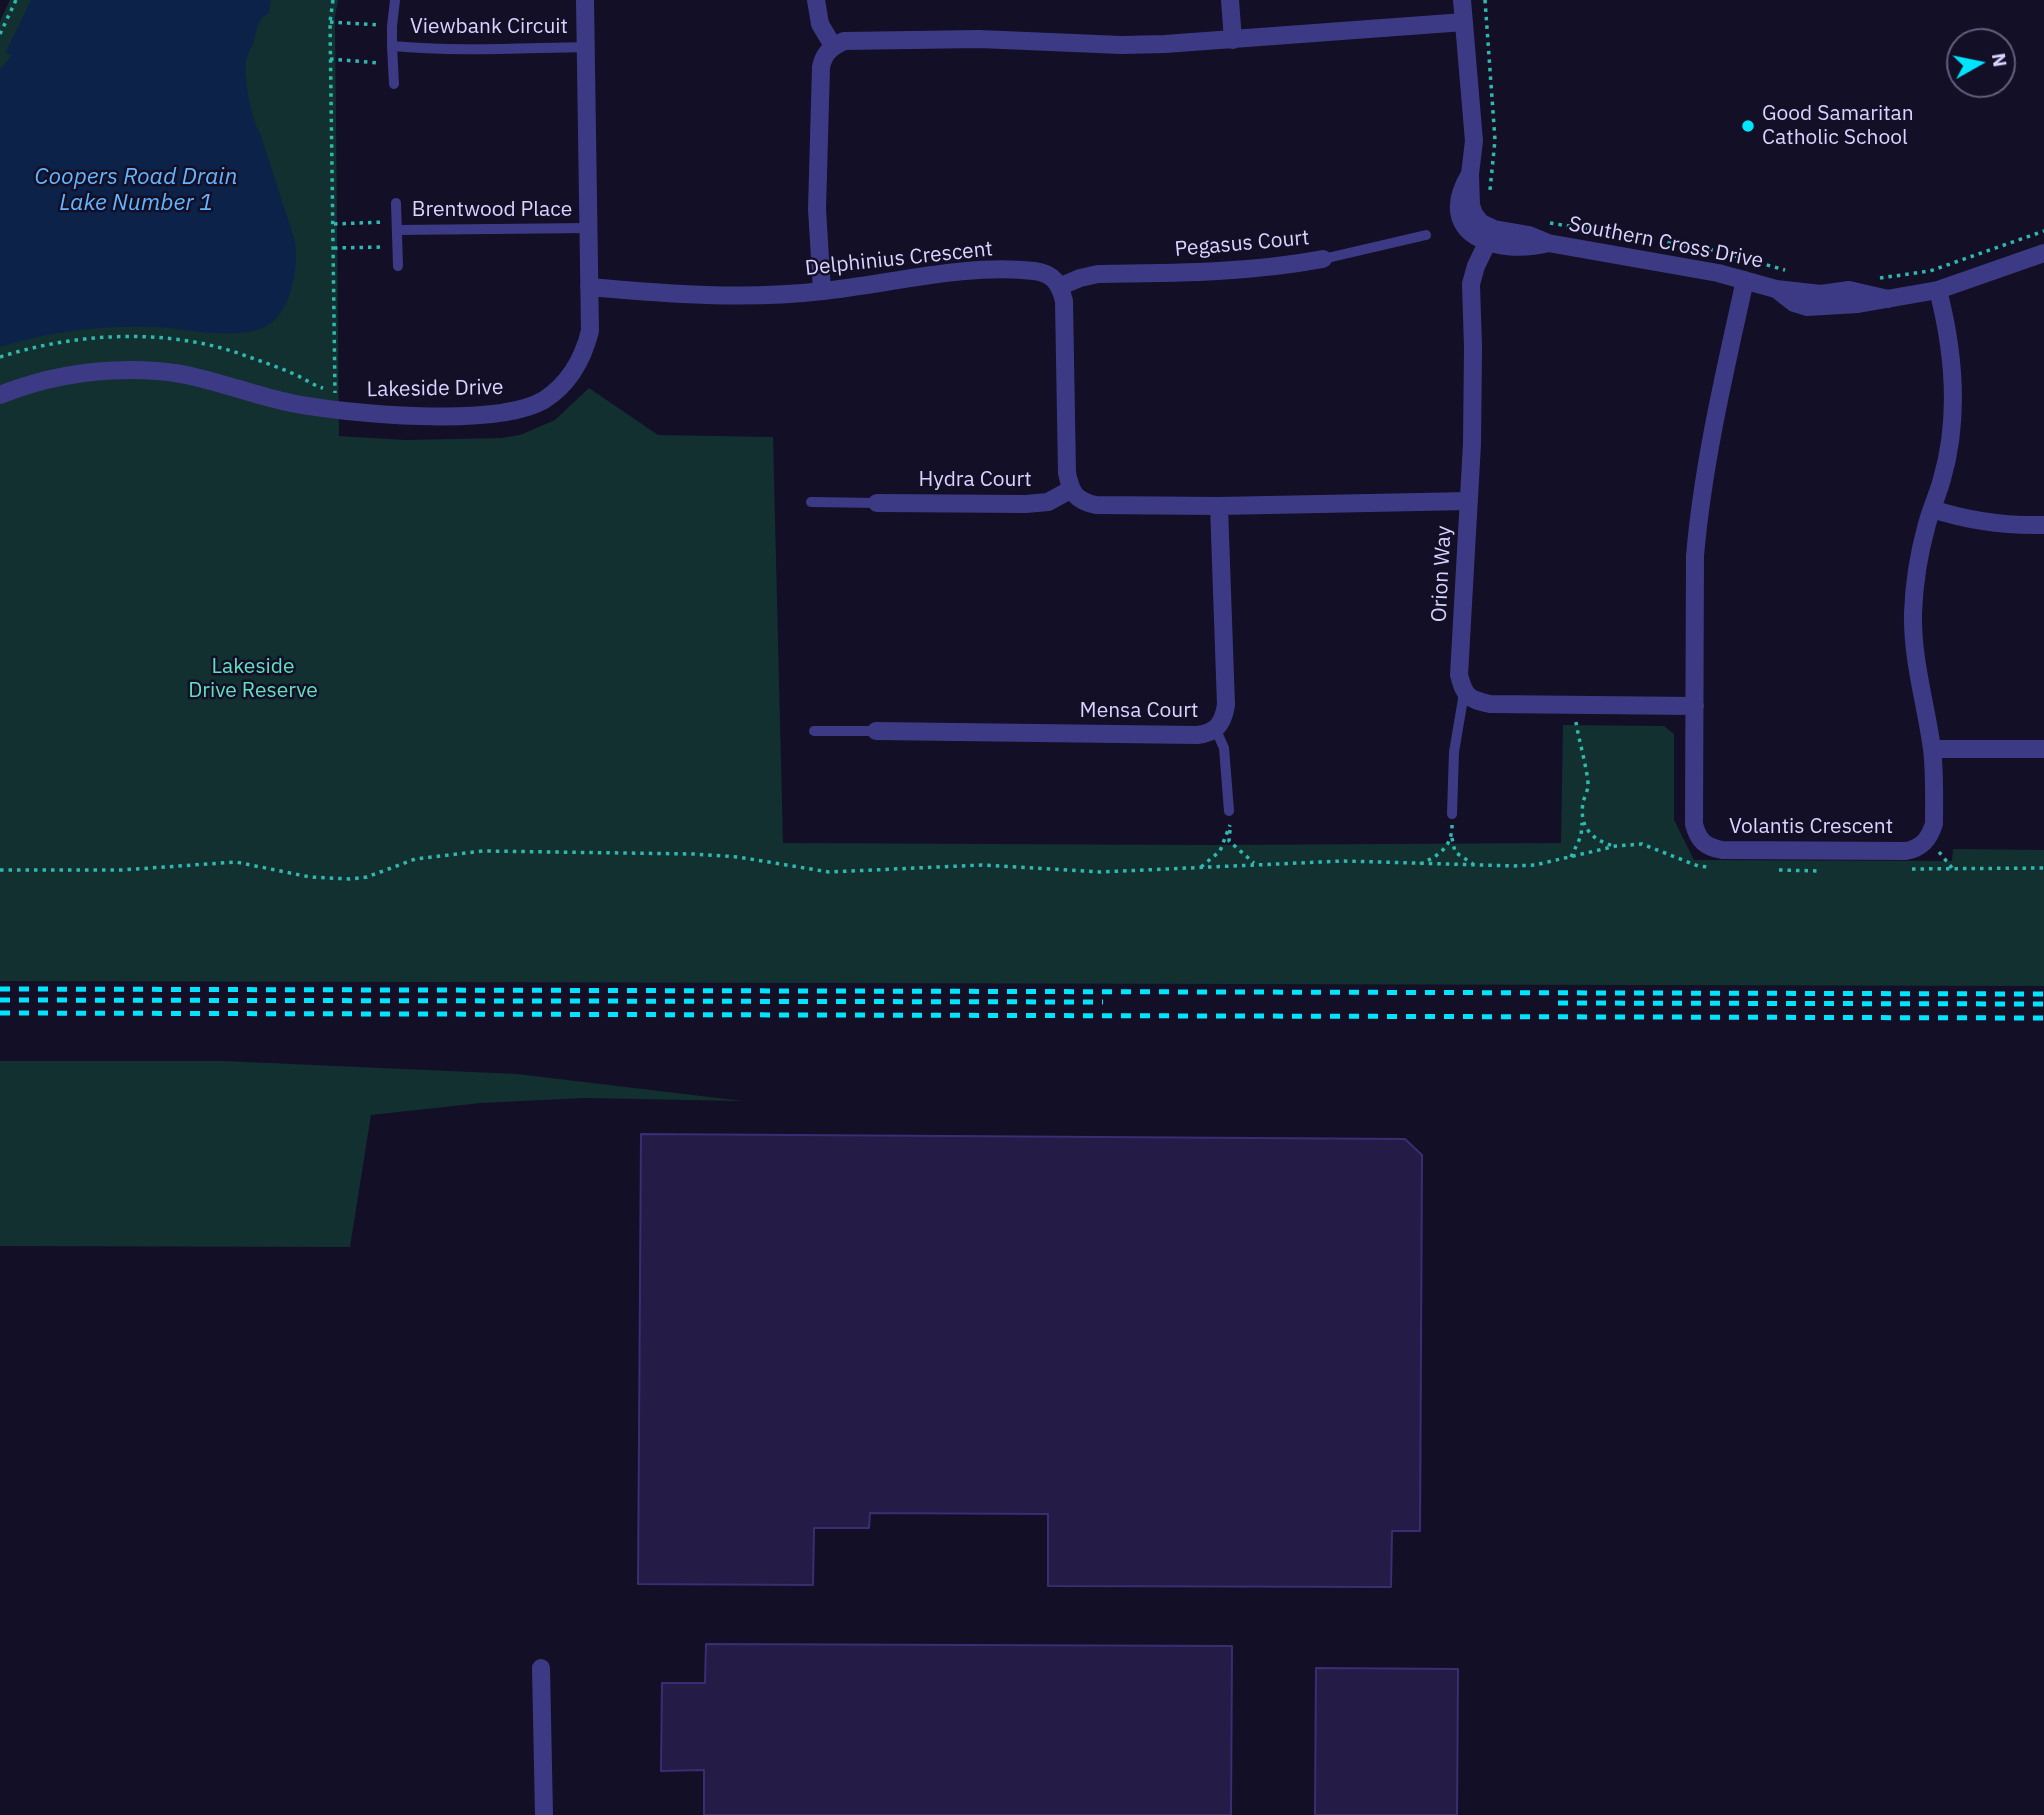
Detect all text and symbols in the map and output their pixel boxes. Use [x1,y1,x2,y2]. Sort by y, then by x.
street label: Viewbank Circuit [410,14,568,40]
north arrow [1946,28,2016,98]
text: N [1987,51,2013,69]
place label: Good Samaritan Catholic School [1762,101,1914,151]
marker: Good Samaritan Catholic School [1740,118,1756,134]
water label: Coopers Road Drain Lake Number 1 [35,163,237,217]
street label: Brentwood Place [412,197,572,223]
street label: Southern Cross Drive [1567,212,1765,274]
street label: Pegasus Court [1174,226,1310,262]
street label: Delphinius Crescent [804,237,994,281]
street label: Lakeside Drive [366,375,504,403]
street label: Hydra Court [918,467,1032,493]
street label: Orion Way [1427,525,1457,623]
park label: Lakeside Drive Reserve [188,654,318,704]
street label: Mensa Court [1080,698,1198,724]
street label: Volantis Crescent [1729,814,1893,840]

